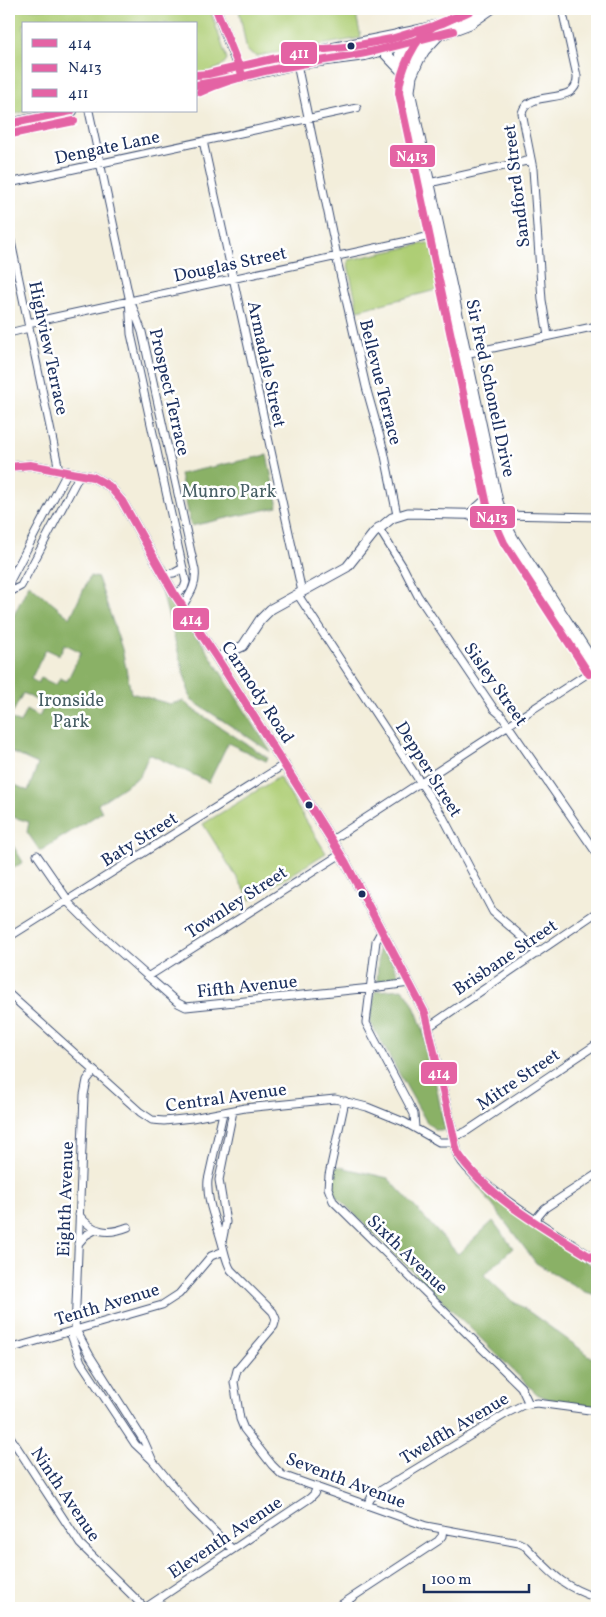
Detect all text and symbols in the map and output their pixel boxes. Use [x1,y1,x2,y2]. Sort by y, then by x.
legend [22,22,198,112]
text: 414 [68,34,92,55]
line badge: 411 [280,41,318,65]
unlabelled marker [346,41,356,51]
text: 411 [289,45,309,64]
text: N413 [68,58,102,79]
text: 411 [68,84,89,105]
street label: Sandford Street [498,123,537,249]
street label: Dengate Lane [52,125,162,172]
line badge: N413 [389,144,436,168]
text: N413 [396,148,428,167]
street label: Douglas Street [172,241,289,290]
street label: Highview Terrace [21,279,74,418]
street label: Sir Fred Schonell Drive [458,297,521,480]
street label: Armadale Street [240,299,291,430]
street label: Bellevue Terrace [352,317,407,448]
street label: Prospect Terrace [142,326,195,458]
park label: Munro Park [182,480,277,505]
line badge: N413 [469,505,516,529]
text: N413 [476,509,508,528]
line badge: 414 [172,607,210,631]
text: 414 [180,611,203,630]
street label: Carmody Road [214,637,299,749]
street label: Sisley Street [457,638,533,732]
park label: Ironside Park [38,689,104,735]
street label: Depper Street [388,717,467,823]
unlabelled marker [304,800,314,810]
street label: Baty Street [97,807,183,874]
street label: Townley Street [181,861,293,946]
unlabelled marker [357,889,367,899]
street label: Brisbane Street [449,914,563,1002]
street label: Fifth Avenue [196,970,298,1005]
street label: Mitre Street [472,1043,565,1117]
line badge: 414 [420,1061,458,1085]
text: 414 [428,1065,451,1084]
street label: Central Avenue [164,1078,288,1119]
street label: Eighth Avenue [52,1141,81,1257]
street label: Sixth Avenue [361,1210,453,1300]
street label: Tenth Avenue [52,1278,163,1333]
street label: Twelfth Avenue [396,1387,514,1472]
street label: Ninth Avenue [24,1443,106,1547]
street label: Seventh Avenue [282,1447,409,1516]
street label: Eleventh Avenue [164,1491,288,1586]
scale bar [424,1562,528,1594]
text: 100 m [431,1570,471,1591]

